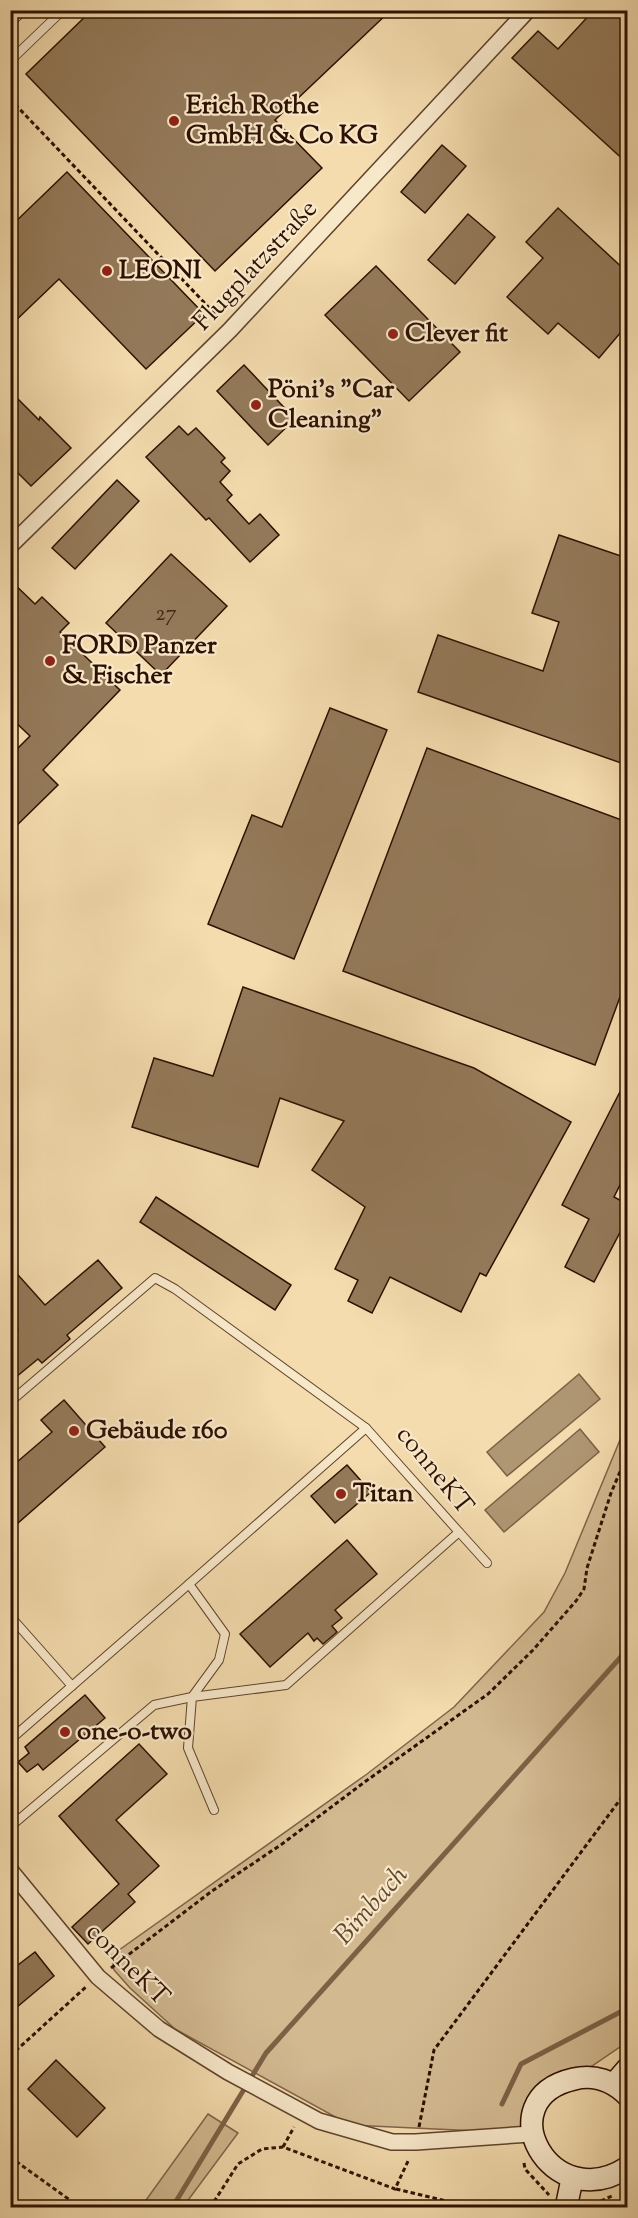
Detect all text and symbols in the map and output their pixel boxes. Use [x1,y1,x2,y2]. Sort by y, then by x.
place label: Erich Rothe GmbH & Co KG [186,88,378,155]
marker: Erich Rothe GmbH & Co KG [167,114,181,128]
street label: Flugplatzstraße [185,192,327,340]
place label: LEONI [119,253,202,290]
marker: LEONI [100,264,114,278]
place label: Clever fit [405,316,508,353]
marker: Clever fit [386,327,400,341]
place label: Pöni's "Car Cleaning" [268,372,394,439]
marker: Pöni's "Car Cleaning" [249,398,263,412]
house number: 27 [155,599,177,631]
place label: FORD Panzer & Fischer [62,628,217,695]
marker: FORD Panzer & Fischer [43,654,57,668]
place label: Gebäude 160 [86,1413,228,1450]
street label: conneKT [387,1418,481,1524]
marker: Gebäude 160 [67,1424,81,1438]
place label: Titan [353,1476,414,1513]
marker: Titan [334,1487,348,1501]
place label: one-o-two [77,1714,192,1751]
marker: one-o-two [58,1725,72,1739]
water label: Bimbach [326,1858,418,1954]
street label: conneKT [77,1915,177,2015]

